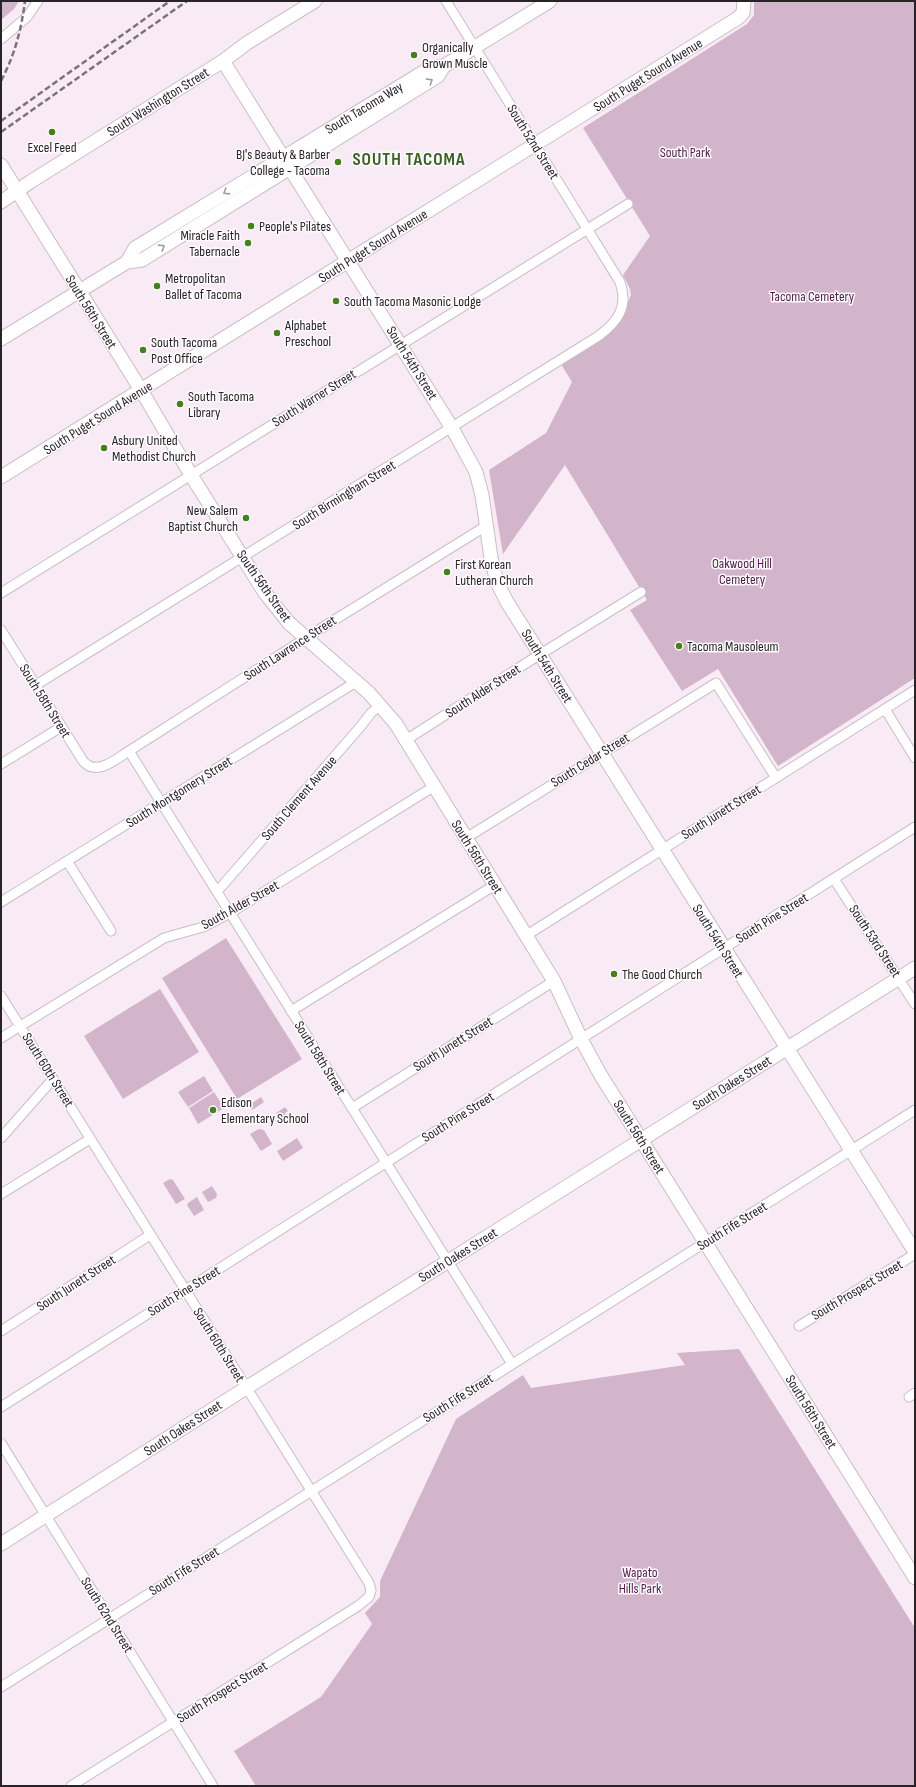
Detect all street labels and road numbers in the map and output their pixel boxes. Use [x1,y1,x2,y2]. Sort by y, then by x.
street label: South Puget Sound Avenue [590,35,706,115]
street label: South Washington Street [104,64,212,140]
street label: South Tacoma Way [322,78,406,138]
street label: South 52nd Street [503,101,563,183]
street label: South Puget Sound Avenue [315,206,431,286]
street label: South 56th Street [62,272,120,352]
street label: South 54th Street [383,323,441,403]
street label: South Warner Street [269,365,359,431]
street label: South Puget Sound Avenue [40,378,156,458]
street label: South Birmingham Street [289,456,399,534]
street label: South 56th Street [233,547,295,625]
street label: South Lawrence Street [241,612,339,684]
street label: South 54th Street [518,626,576,706]
street label: South Alder Street [442,660,524,722]
street label: South 58th Street [16,661,74,741]
street label: South Cedar Street [548,729,632,791]
street label: South Montgomery Street [123,752,235,832]
street label: South Clement Avenue [258,752,340,844]
street label: South Junett Street [678,781,764,843]
street label: South 56th Street [448,817,506,897]
street label: South Alder Street [198,877,282,933]
street label: South Pine Street [733,889,811,947]
street label: South 54th Street [689,901,747,981]
street label: South 53rd Street [845,902,905,980]
street label: South Junett Street [410,1013,496,1075]
street label: South 58th Street [291,1018,349,1098]
street label: South 60th Street [18,1030,78,1110]
street label: South Oakes Street [689,1052,775,1114]
street label: South Pine Street [419,1088,497,1146]
street label: South 56th Street [610,1097,668,1177]
street label: South Fife Street [694,1198,770,1254]
street label: South Oakes Street [415,1224,501,1286]
street label: South Junett Street [33,1251,119,1315]
street label: South Prospect Street [808,1256,906,1324]
street label: South Pine Street [145,1262,223,1320]
street label: South 60th Street [189,1305,249,1385]
street label: South Fife Street [420,1370,496,1426]
street label: South 56th Street [782,1372,840,1452]
street label: South Oakes Street [141,1396,225,1460]
street label: South Fife Street [146,1543,222,1599]
street label: South 62nd Street [77,1574,137,1656]
street label: South Prospect Street [174,1657,270,1727]

